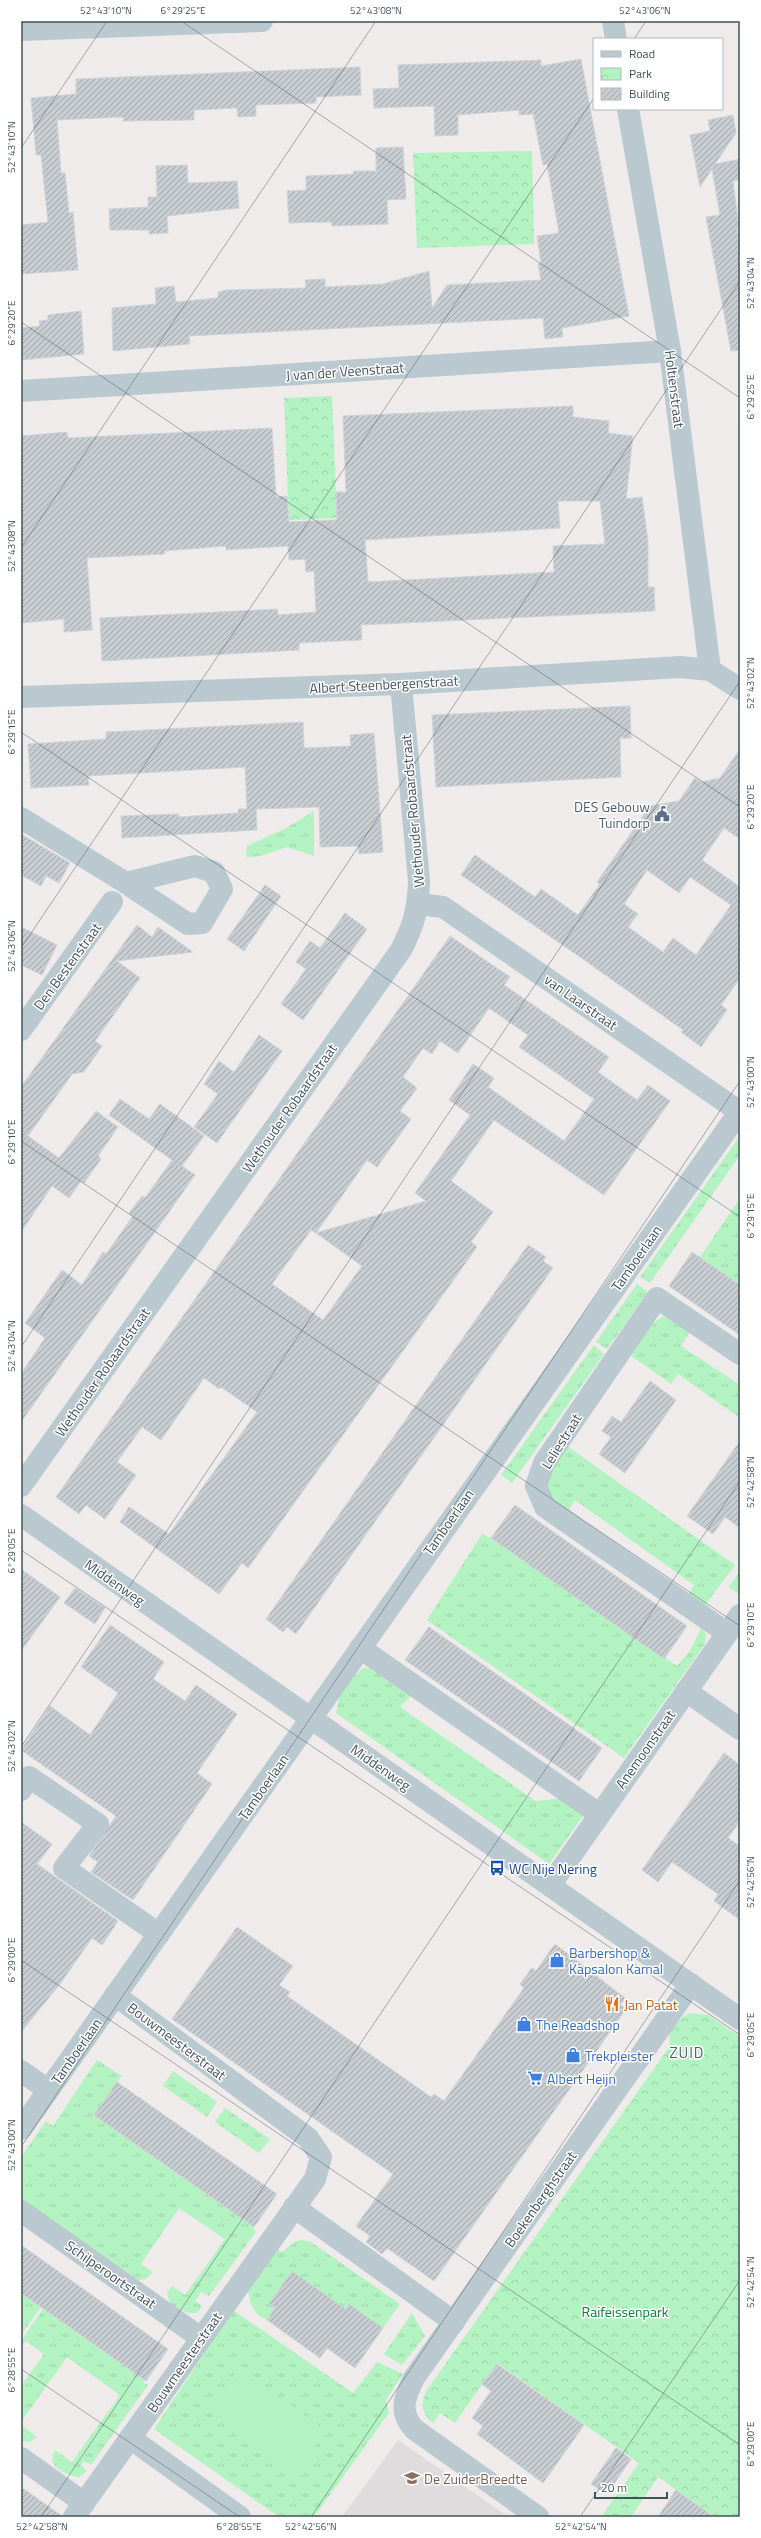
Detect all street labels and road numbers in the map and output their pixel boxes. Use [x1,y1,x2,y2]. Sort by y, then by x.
street label: Holtienstraat [660,349,690,429]
street label: J van der Veenstraat [285,356,405,386]
street label: Albert Steenbergenstraat [309,670,459,698]
street label: Wethouder Robaardstraat [395,734,429,888]
street label: Den Bestenstraat [28,918,106,1014]
street label: van Laarstraat [540,969,622,1035]
street label: Wethouder Robaardstraat [236,1039,342,1177]
street label: Tamboerlaan [606,1221,666,1295]
street label: Wethouder Robaardstraat [49,1303,155,1441]
street label: Leliestraat [536,1409,586,1473]
street label: Tamboerlaan [418,1485,478,1559]
street label: Middenweg [81,1554,149,1610]
street label: Anemoonstraat [610,1705,680,1793]
street label: Middenweg [347,1739,415,1795]
street label: Tamboerlaan [233,1750,293,1824]
street label: Bouwmeesterstraat [123,1997,231,2085]
street label: Tamboerlaan [46,2014,106,2088]
street label: Boekenberghstraat [499,2147,581,2251]
street label: Schilperoortstraat [61,2235,161,2313]
street label: Bouwmeesterstraat [141,2307,227,2417]

